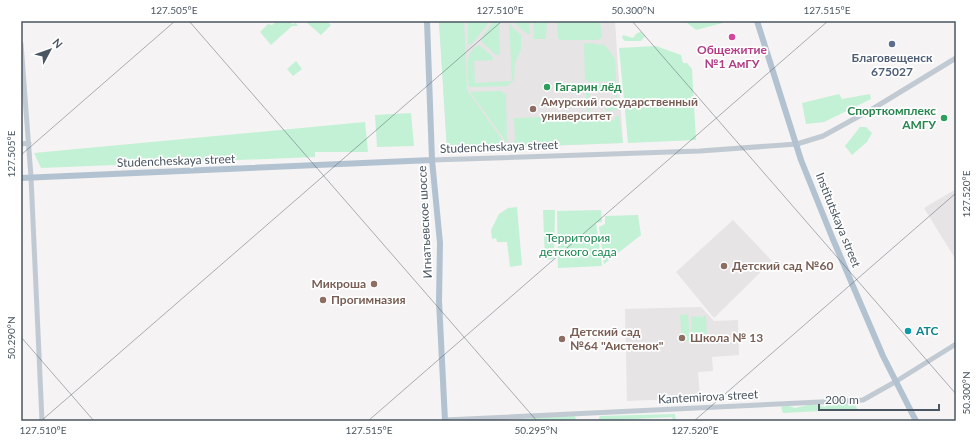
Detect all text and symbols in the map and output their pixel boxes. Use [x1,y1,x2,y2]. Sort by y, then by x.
text: 127.505°E [150,4,198,16]
text: 127.510°E [476,4,524,16]
text: 50.300°N [611,4,655,16]
text: 127.515°E [803,4,851,16]
north arrow [30,30,70,70]
marker: Общежитие №1 АмГУ [727,32,737,42]
text: N [50,36,66,51]
marker: Благовещенск 675027 [887,39,897,49]
place label: Общежитие №1 АмГУ [697,42,768,71]
place label: Благовещенск 675027 [852,50,933,79]
place label: Гагарин лёд [555,79,622,94]
marker: Гагарин лёд [542,82,552,92]
place label: Амурский государственный университет [540,94,698,123]
place label: Спорткомплекс АМГУ [847,103,936,132]
marker: Амурский государственный университет [528,104,538,114]
marker: Спорткомплекс АМГУ [939,113,949,123]
text: 127.505°E [5,130,17,178]
street label: Studencheskaya street [439,137,559,156]
street label: Studencheskaya street [116,151,236,170]
street label: Игнатьевское шоссе [414,165,435,279]
street label: Institutskaya street [813,170,865,270]
text: 127.520°E [960,170,972,218]
park label: Территория детского сада [539,230,617,259]
place label: Детский сад №60 [732,258,833,273]
marker: Детский сад №60 [719,261,729,271]
place label: Микроша [311,276,366,291]
marker: Микроша [369,279,379,289]
place label: Прогимназия [331,292,406,307]
marker: Прогимназия [318,295,328,305]
text: 50.290°N [5,316,17,360]
place label: АТС [915,323,938,338]
place label: Детский сад №64 "Аистенок" [570,324,664,353]
marker: АТС [903,326,913,336]
place label: Школа № 13 [690,330,763,345]
marker: Школа № 13 [677,333,687,343]
marker: Детский сад №64 "Аистенок" [557,334,567,344]
text: 50.300°N [960,371,972,415]
street label: Kantemirova street [658,386,759,407]
scale bar [819,386,939,412]
text: 200 m [825,392,859,407]
text: 127.510°E [19,424,67,436]
text: 127.515°E [345,424,393,436]
text: 50.295°N [514,424,558,436]
text: 127.520°E [671,424,719,436]

